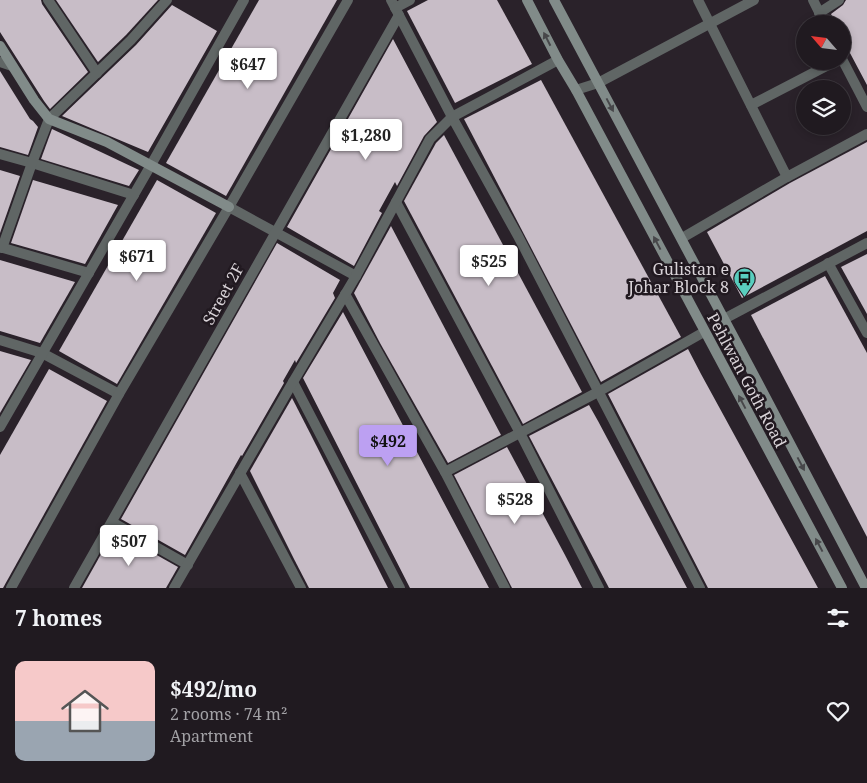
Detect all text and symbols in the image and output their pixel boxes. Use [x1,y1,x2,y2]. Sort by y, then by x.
north arrow [796,15,851,70]
map controls [796,15,851,135]
one-way arrow [543,31,551,46]
pin: $647 [218,48,278,90]
text: $647 [230,53,266,75]
button: layers [796,80,851,135]
one-way arrow [606,97,614,112]
pin: $1,280 [325,119,407,161]
text: $1,280 [341,124,391,146]
one-way arrow [653,236,661,251]
pin: $671 [107,240,167,282]
pin: $525 [459,244,519,287]
text: $671 [119,245,155,267]
text: $525 [471,250,507,272]
place label: Gulistan e Johar Block 8 [627,258,729,298]
street label: Street 2F [197,259,249,329]
bus stop icon: Gulistan e Johar Block 8 [733,266,757,297]
street label: Pehlwan Goth Road [702,309,792,451]
one-way arrow [738,395,746,409]
pin: $492 [358,424,418,467]
text: $492 [370,430,406,452]
one-way arrow [797,457,805,472]
pin: $528 [485,482,545,525]
text: $528 [497,488,533,510]
pin: $507 [99,524,159,567]
text: $507 [111,530,147,552]
one-way arrow [815,538,823,552]
text: 7 homes [15,604,102,632]
icon: filters [824,604,852,632]
text: $492/mo [170,675,257,703]
icon: home [55,681,115,741]
icon: heart [824,697,852,725]
text: 2 rooms · 74 m² [170,703,287,725]
text: Apartment [170,725,253,747]

